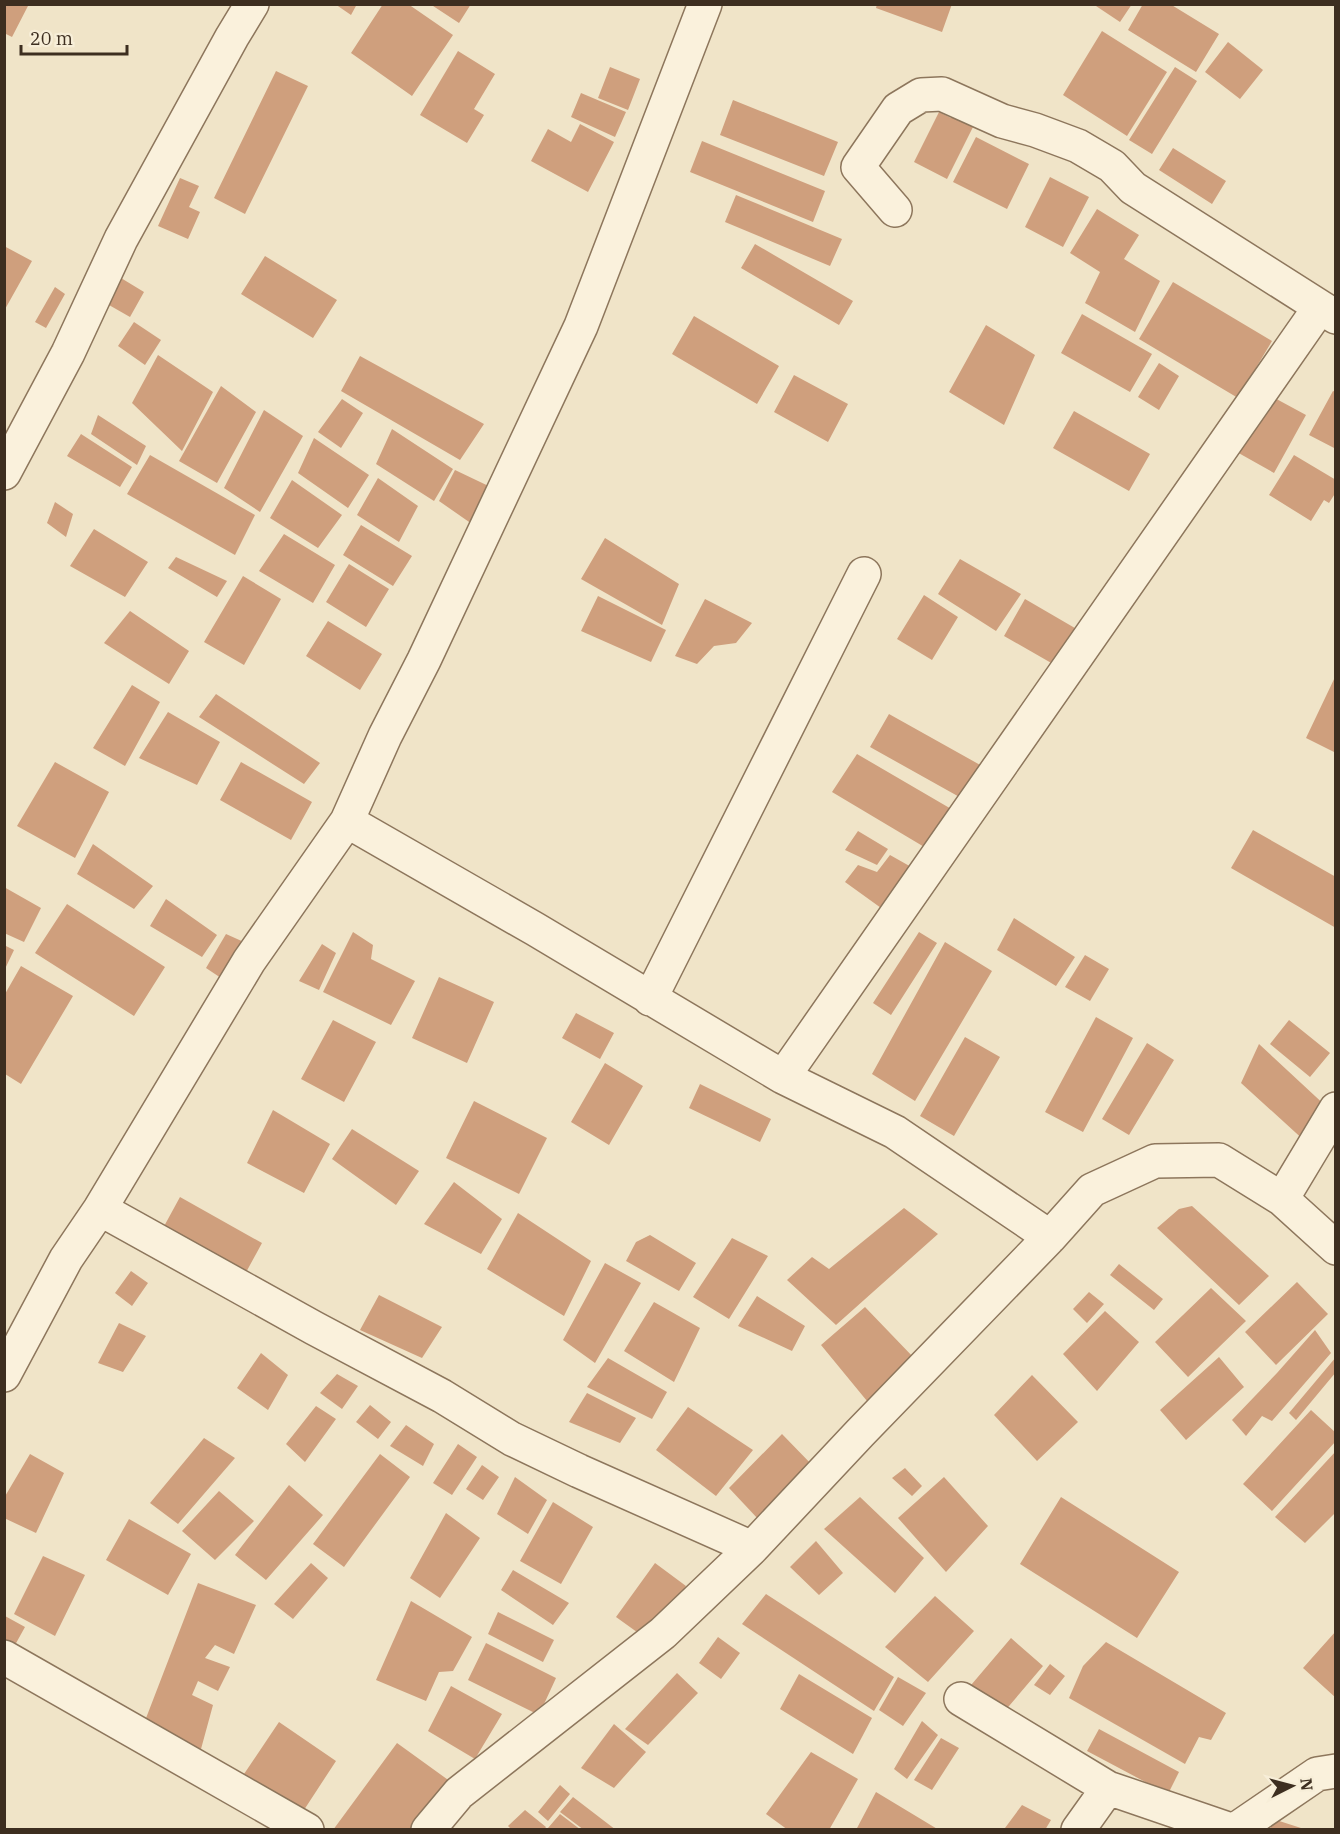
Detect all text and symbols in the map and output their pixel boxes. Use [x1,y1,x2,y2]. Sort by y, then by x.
scale bar [21,18,128,56]
text: 20 m [30,27,73,50]
north arrow [1262,1756,1322,1816]
text: N [1296,1777,1318,1792]

